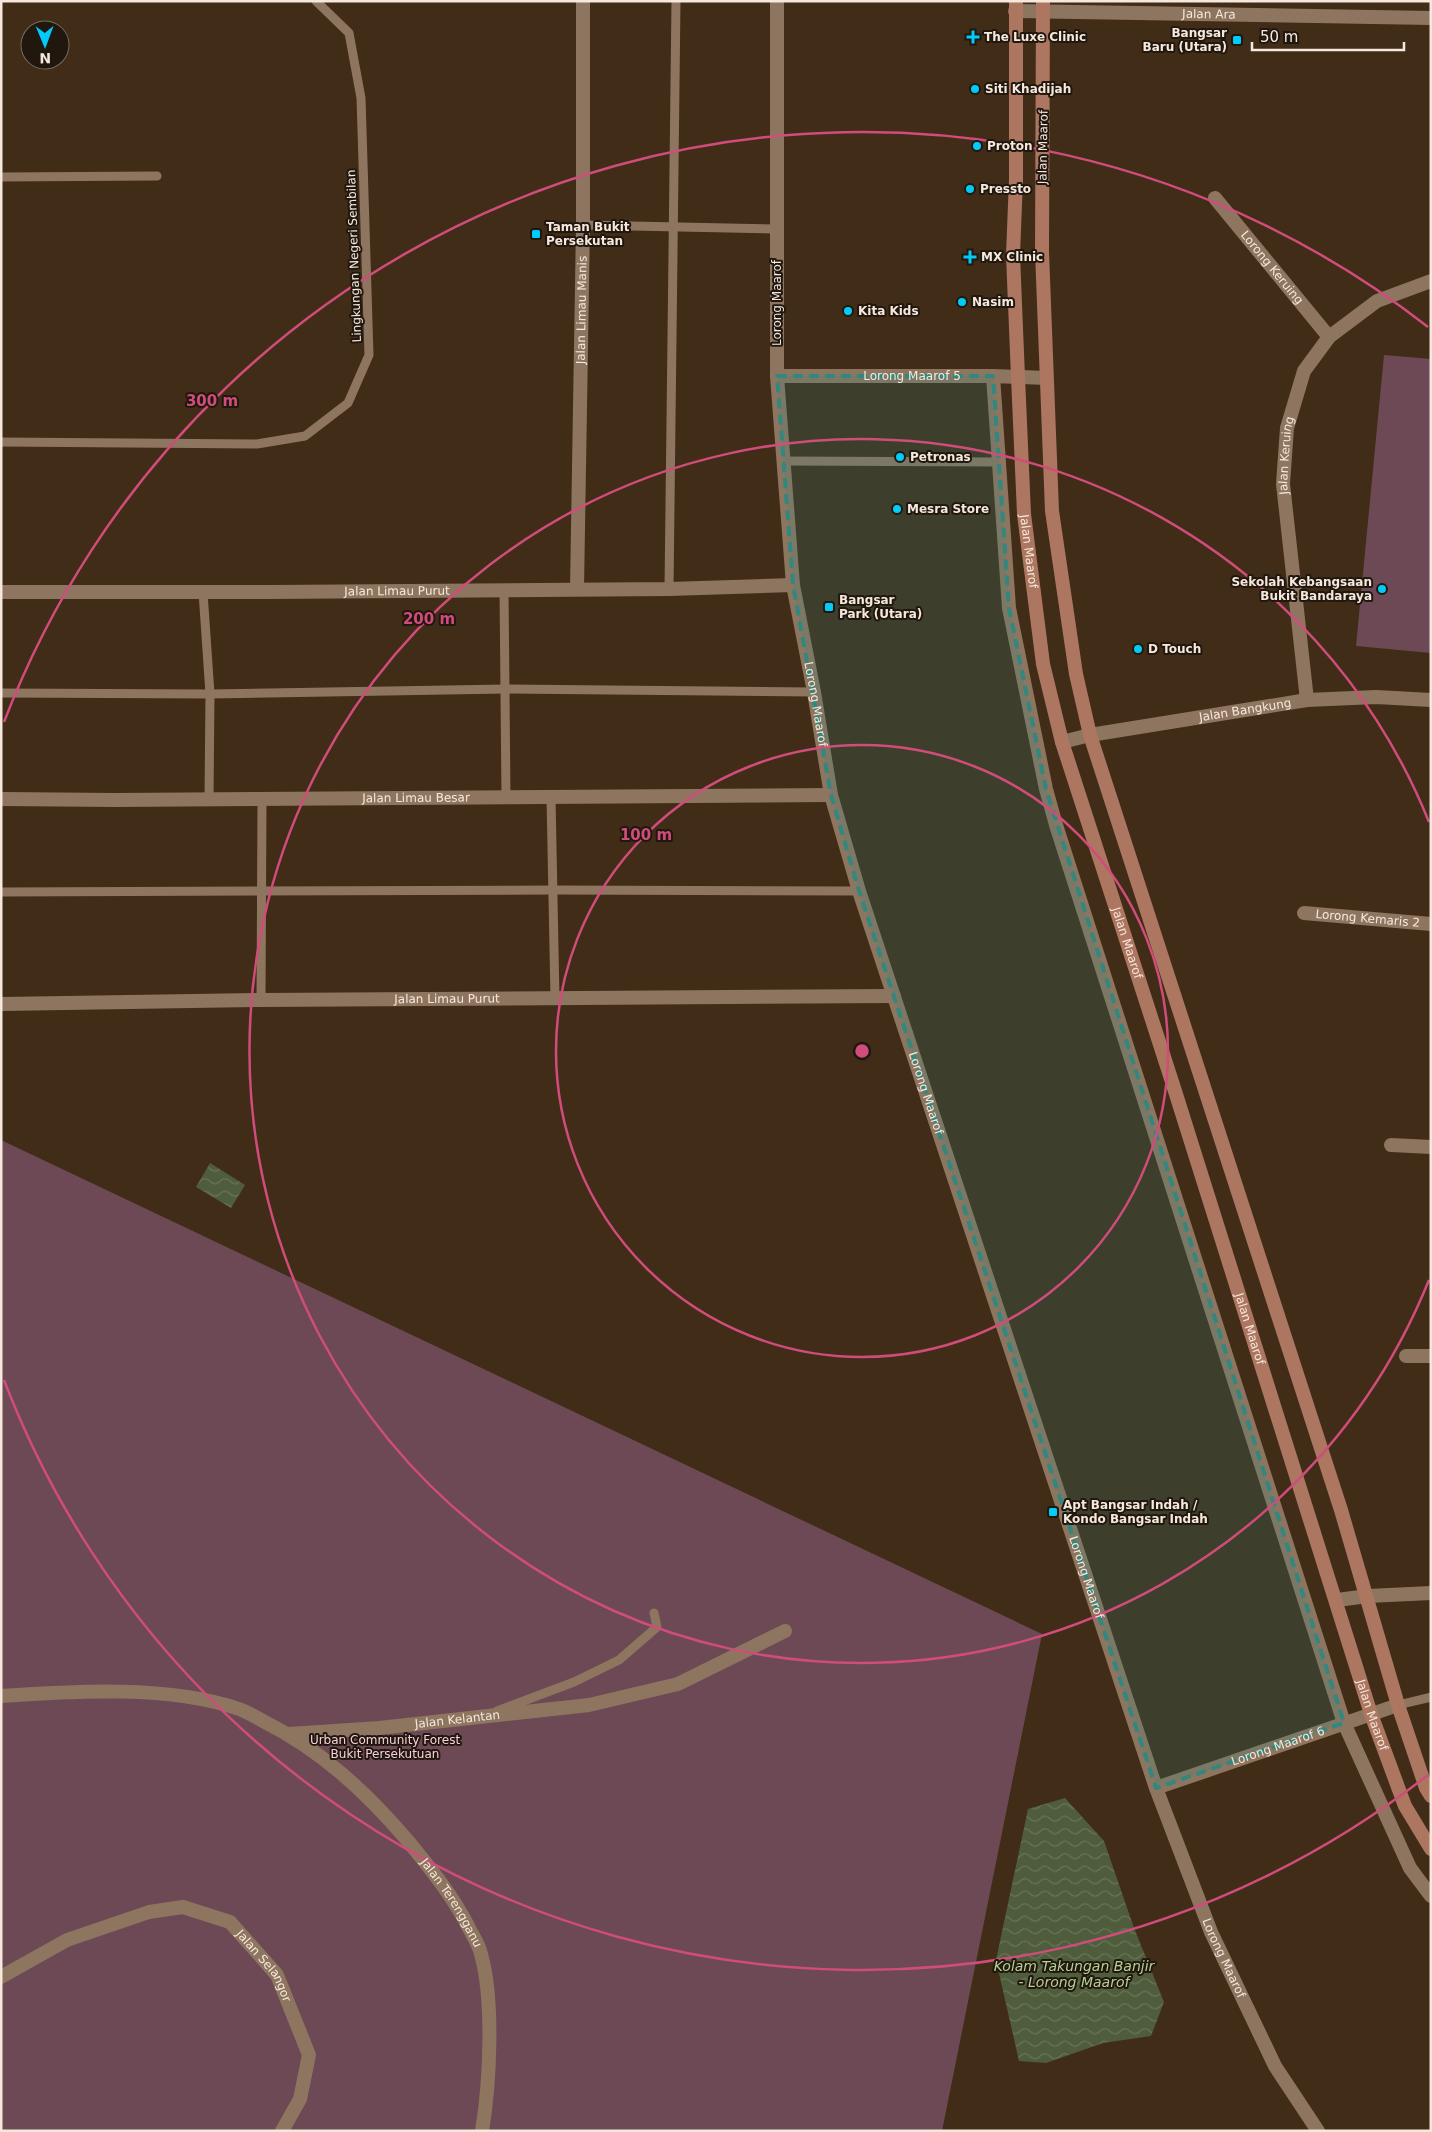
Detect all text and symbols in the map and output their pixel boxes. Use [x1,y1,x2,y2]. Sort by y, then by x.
street label: Jalan Ara [1181,7,1236,22]
north arrow [20,20,70,70]
scale bar [1252,20,1404,52]
place label: Bangsar Baru (Utara) [1143,26,1227,54]
text: 50 m [1260,28,1298,46]
marker: The Luxe Clinic [966,30,980,44]
place label: The Luxe Clinic [984,30,1086,44]
marker: Bangsar Baru (Utara) [1231,34,1243,46]
text: N [39,50,51,66]
place label: Siti Khadijah [985,82,1071,96]
marker: Siti Khadijah [969,83,981,95]
street label: Jalan Maarof [1035,109,1051,185]
place label: Proton [987,139,1032,153]
marker: Proton [971,140,983,152]
street label: Lingkungan Negeri Sembilan [344,169,364,343]
place label: Pressto [980,182,1031,196]
marker: Pressto [964,183,976,195]
place label: Taman Bukit Persekutan [546,220,630,248]
marker: Taman Bukit Persekutan [530,228,542,240]
street label: Lorong Keruing [1238,228,1306,307]
marker: MX Clinic [963,250,977,264]
place label: MX Clinic [981,250,1043,264]
street label: Jalan Limau Manis [574,256,589,365]
street label: Lorong Maarof [770,259,784,346]
place label: Nasim [972,295,1014,309]
marker: Nasim [956,296,968,308]
place label: Kita Kids [858,304,919,318]
marker: Kita Kids [842,305,854,317]
street label: Lorong Maarof 5 [863,369,961,383]
text: 300 m [186,392,238,410]
street label: Jalan Keruing [1276,415,1297,496]
place label: Petronas [910,450,971,464]
marker: Petronas [894,451,906,463]
place label: Mesra Store [907,502,989,516]
marker: Mesra Store [891,503,903,515]
street label: Jalan Maarof [1017,513,1040,590]
place label: Sekolah Kebangsaan Bukit Bandaraya [1231,575,1372,603]
marker: Sekolah Kebangsaan Bukit Bandaraya [1376,583,1388,595]
street label: Jalan Limau Purut [343,584,450,598]
place label: Bangsar Park (Utara) [839,593,922,621]
marker: Bangsar Park (Utara) [823,601,835,613]
text: 200 m [403,610,455,628]
place label: D Touch [1148,642,1201,656]
marker: D Touch [1132,643,1144,655]
street label: Lorong Maarof [801,660,830,749]
street label: Jalan Bangkung [1197,696,1292,724]
street label: Jalan Limau Besar [361,791,470,805]
text: 100 m [620,826,672,844]
street label: Jalan Maarof [1109,904,1145,981]
street label: Lorong Kemaris 2 [1315,907,1420,930]
street label: Jalan Limau Purut [393,991,500,1006]
centre of rings [853,1042,871,1060]
street label: Lorong Maarof [906,1050,946,1137]
street label: Jalan Maarof [1232,1290,1268,1367]
place label: Apt Bangsar Indah / Kondo Bangsar Indah [1063,1498,1208,1526]
marker: Apt Bangsar Indah / Kondo Bangsar Indah [1047,1506,1059,1518]
street label: Lorong Maarof [1066,1534,1107,1621]
street label: Jalan Maarof [1353,1677,1391,1753]
street label: Jalan Kelantan [413,1708,501,1731]
street label: Lorong Maarof 6 [1230,1724,1327,1769]
park label: Urban Community Forest Bukit Persekutuan [310,1733,460,1761]
street label: Jalan Terengganu [417,1855,485,1950]
street label: Lorong Maarof [1199,1916,1249,2001]
street label: Jalan Selangor [233,1926,294,2004]
water label: Kolam Takungan Banjir - Lorong Maarof [994,1958,1156,1990]

